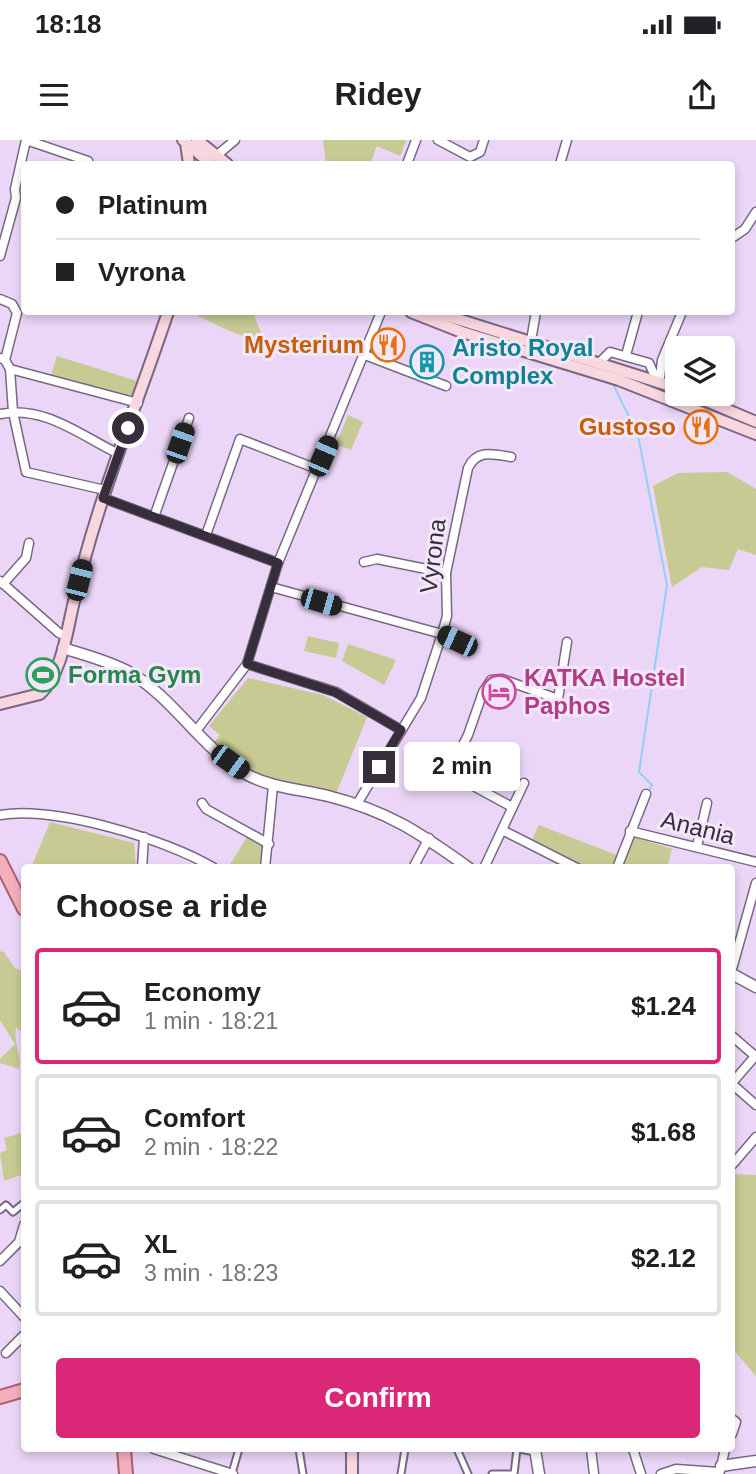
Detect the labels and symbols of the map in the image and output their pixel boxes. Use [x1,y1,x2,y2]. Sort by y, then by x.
restaurant icon: Mysterium [369,326,407,364]
place label: Mysterium [244,331,364,358]
place label: Aristo Royal Complex [452,334,593,389]
building icon: Aristo Royal Complex [408,343,446,381]
restaurant icon: Gustoso [682,408,720,446]
route start [112,412,144,444]
place label: Gustoso [579,413,676,440]
car [164,420,197,466]
car [306,433,341,479]
street label: Vyrona [415,516,451,595]
car [64,557,95,603]
car [298,586,345,618]
car [434,623,481,659]
sports icon: Forma Gym [24,656,62,694]
place label: Forma Gym [68,661,201,688]
place label: KATKA Hostel Paphos [524,664,685,719]
hotel icon: KATKA Hostel Paphos [480,673,518,711]
car [207,741,254,783]
callout: 2 min [404,742,519,792]
route end [363,751,395,783]
street label: Anania [659,805,738,850]

